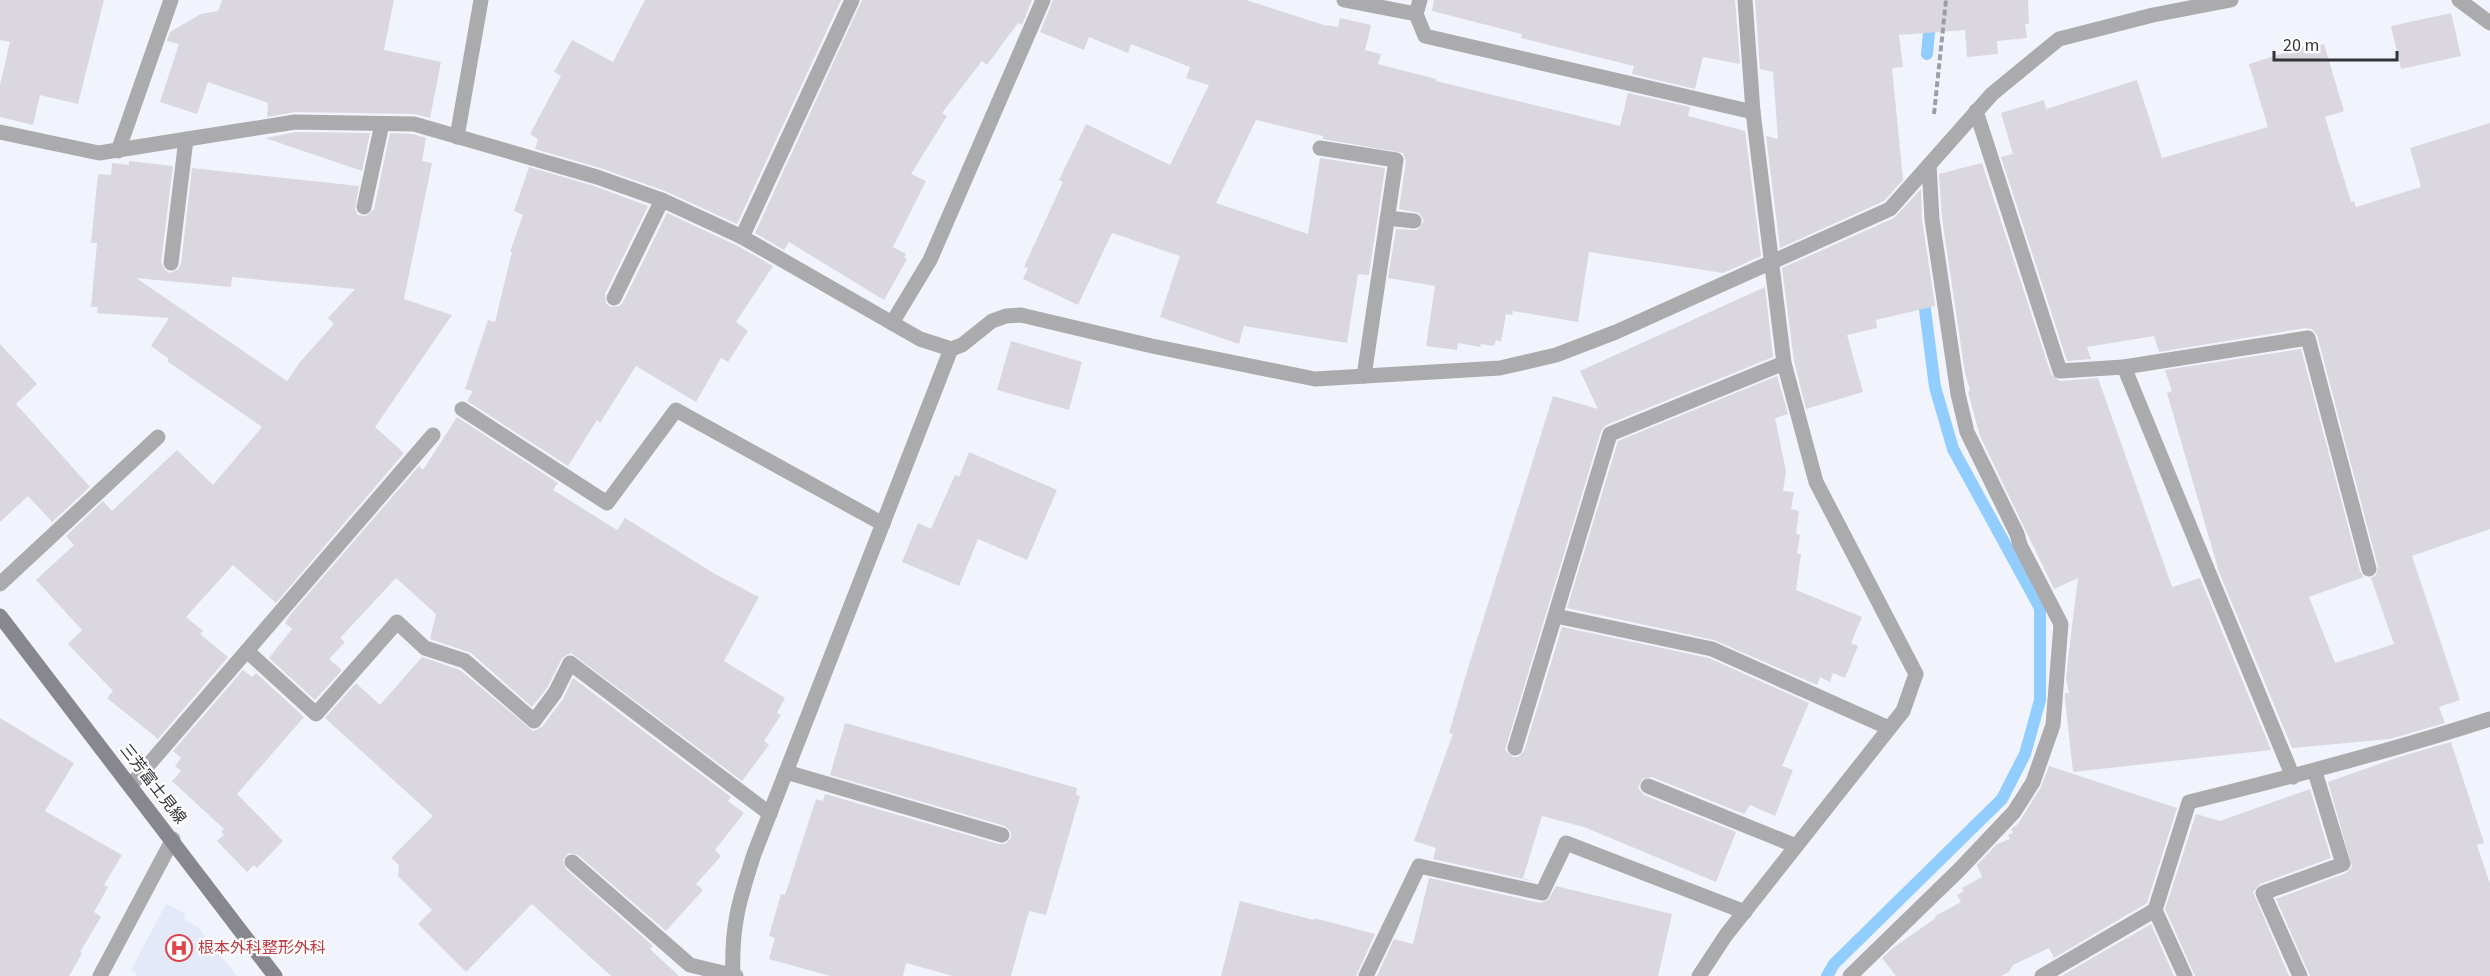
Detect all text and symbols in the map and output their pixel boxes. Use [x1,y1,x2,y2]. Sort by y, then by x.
scale bar [2274,24,2397,62]
text: 20 m [2283,33,2319,58]
street label: 三芳富士見線 [115,739,191,829]
hospital icon: 根本外科整形外科 [164,933,194,963]
place label: 根本外科整形外科 [198,937,326,959]

